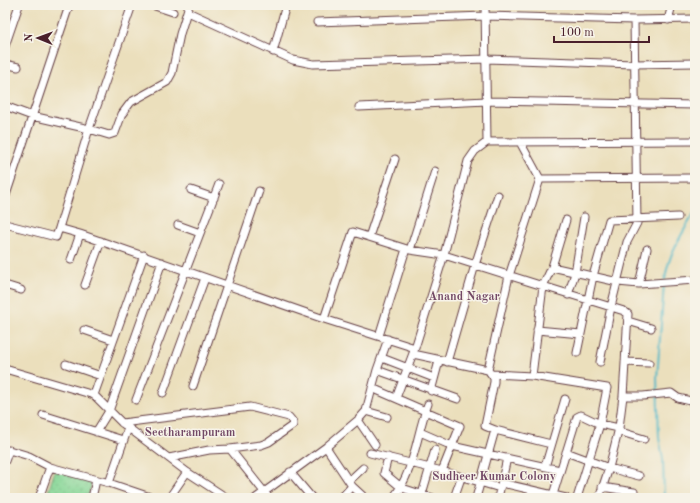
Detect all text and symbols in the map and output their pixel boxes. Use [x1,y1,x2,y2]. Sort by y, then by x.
north arrow [18,18,58,58]
scale bar [554,18,649,44]
text: 100 m [560,27,594,39]
text: N [24,33,35,42]
district label: Anand Nagar [428,291,500,303]
district label: Seetharampuram [145,427,236,439]
district label: Sudheer Kumar Colony [432,471,556,483]

